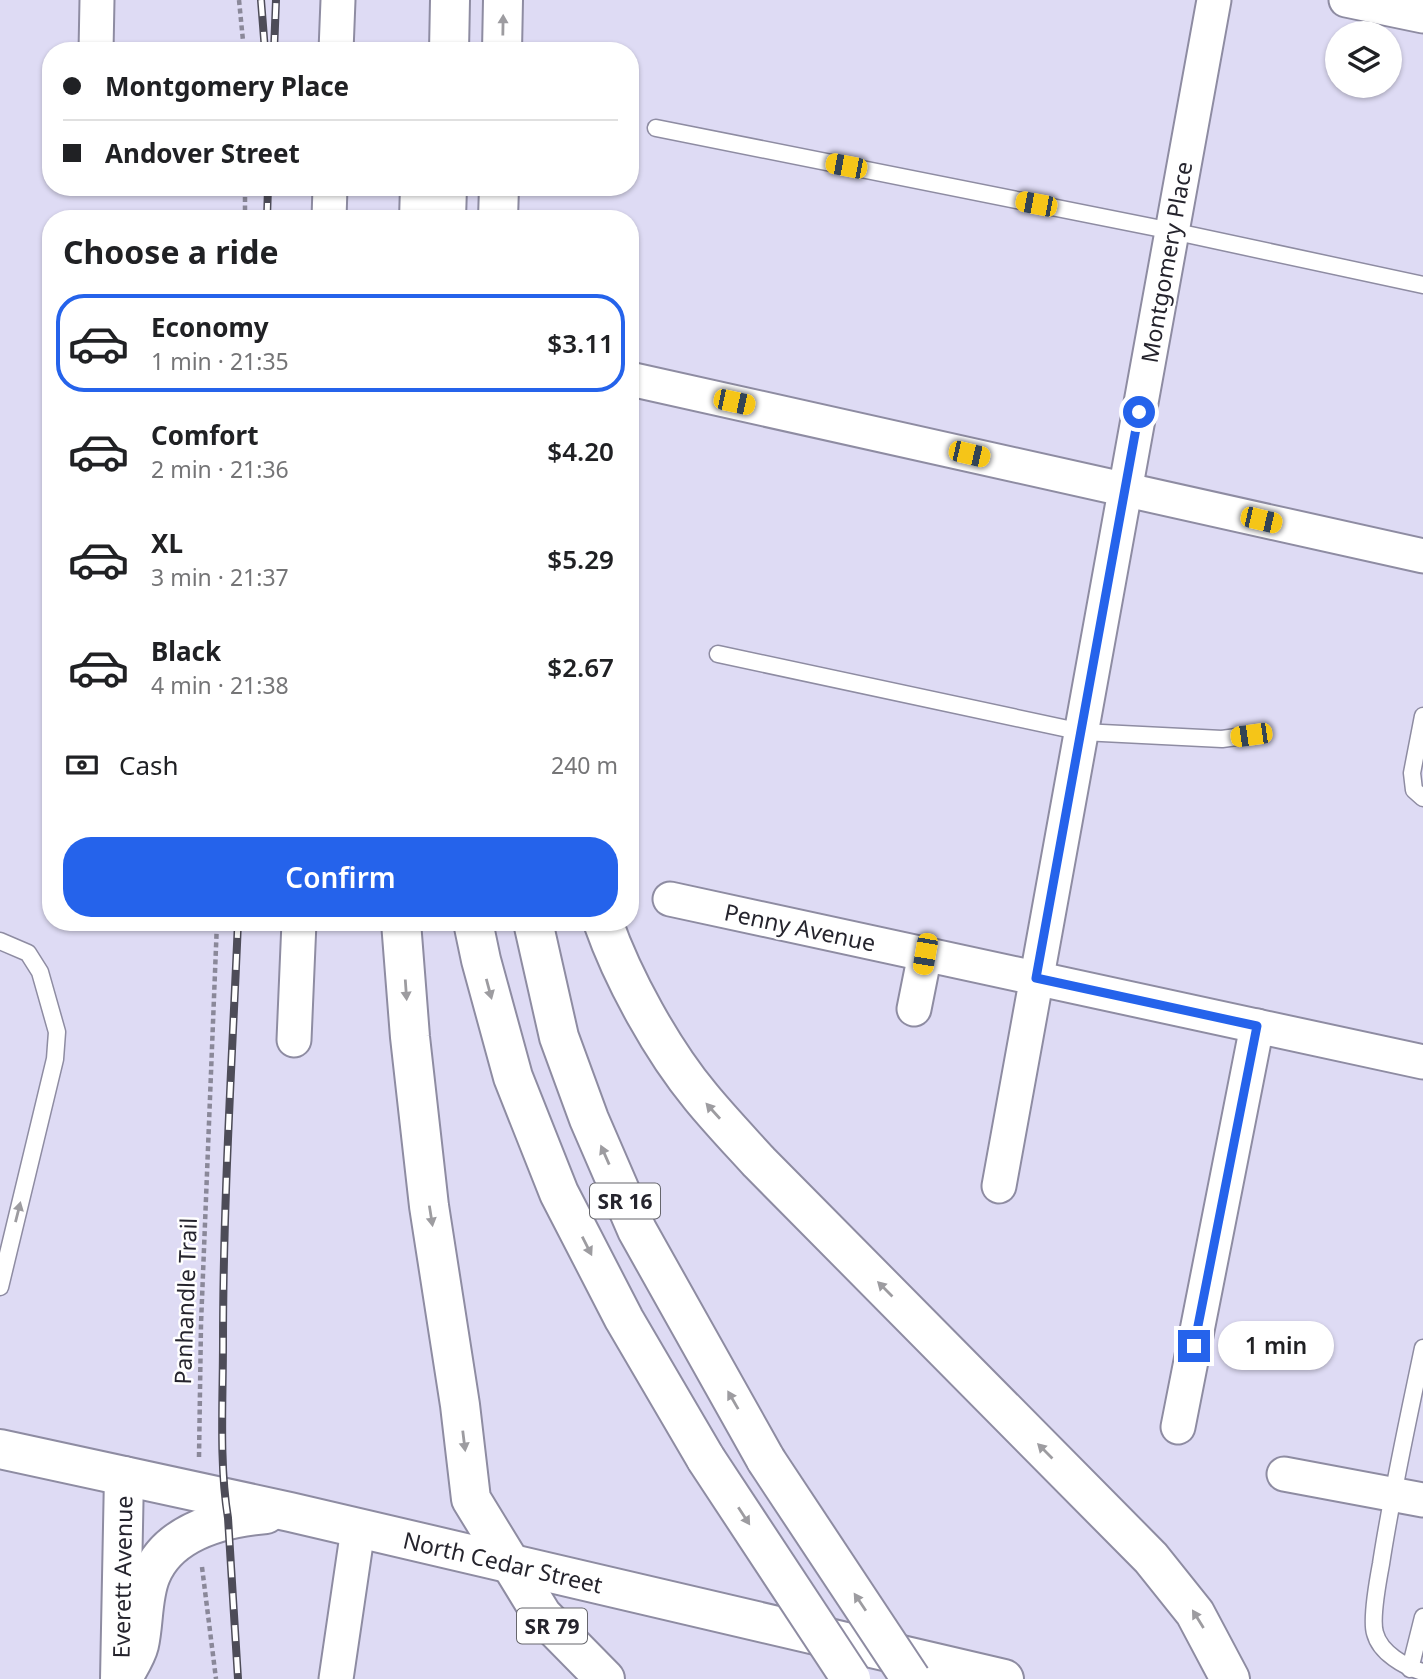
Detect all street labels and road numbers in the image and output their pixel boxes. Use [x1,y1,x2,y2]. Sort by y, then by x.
street label: Montgomery Place [1133,159,1199,365]
street label: Penny Avenue [721,895,879,959]
road number: SR 16 [590,1184,660,1218]
street label: Panhandle Trail [166,1217,204,1385]
street label: Everett Avenue [105,1495,139,1659]
street label: North Cedar Street [400,1524,606,1600]
road number: SR 79 [517,1608,587,1644]

